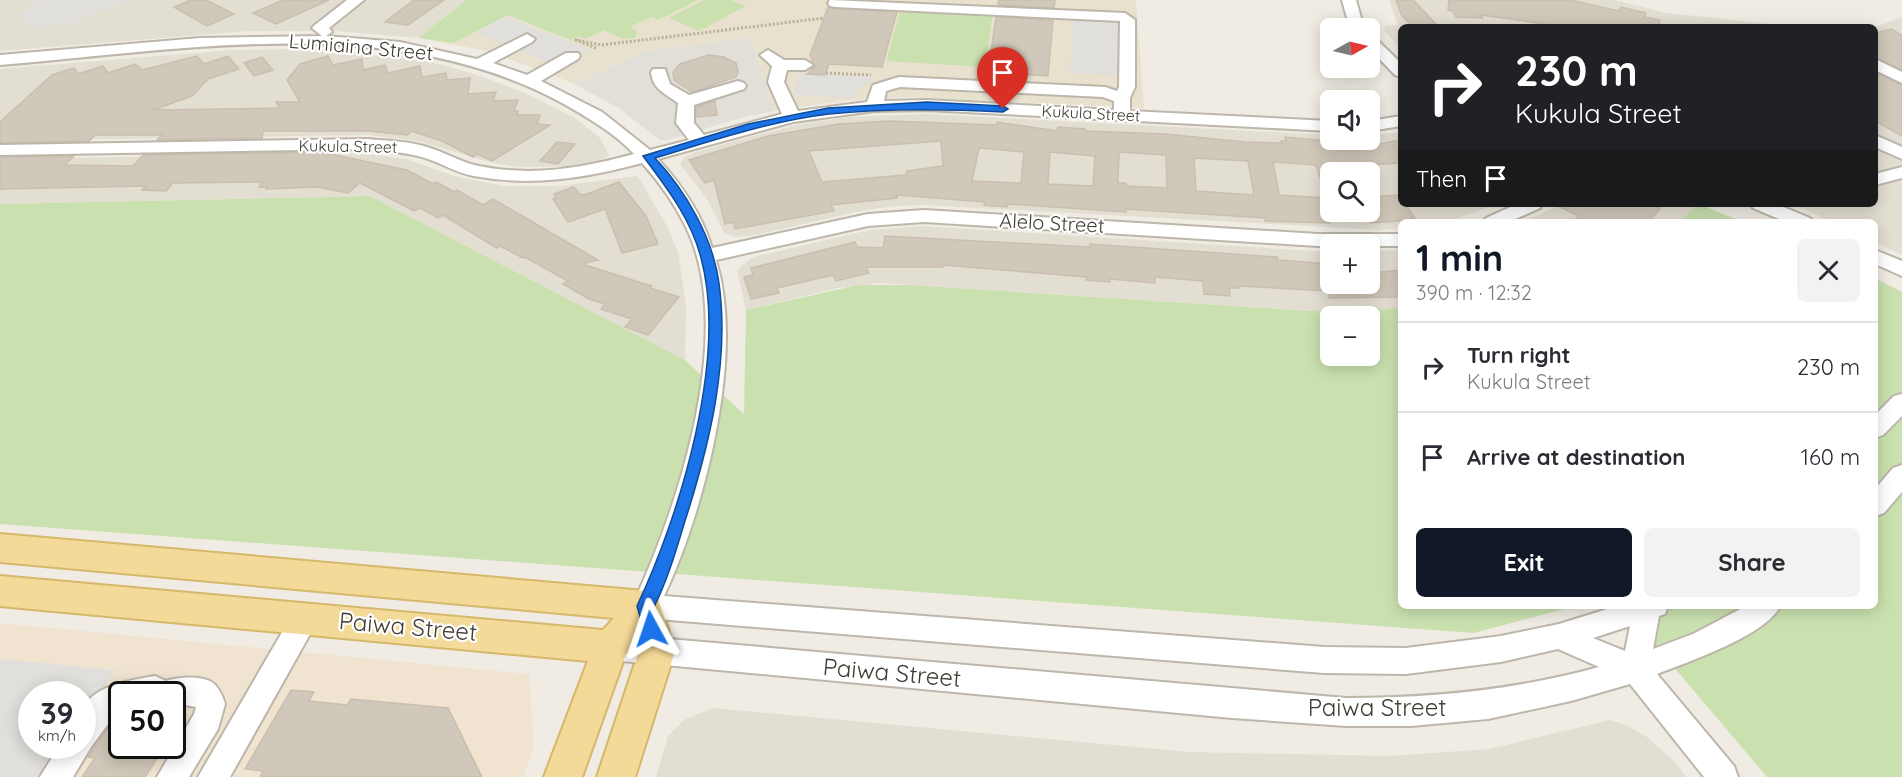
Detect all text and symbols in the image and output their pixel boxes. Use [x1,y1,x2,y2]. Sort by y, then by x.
north arrow [1320,18,1380,78]
map controls [1320,18,1380,366]
street label: Lumiaina Street [288,28,434,65]
text: 230 m [1515,44,1638,97]
pin [977,47,1028,109]
icon: right [1416,48,1494,126]
icon: arrive [986,56,1019,89]
button: sound [1320,90,1380,150]
text: Kukula Street [1515,96,1682,130]
street label: Kukula Street [1041,100,1141,126]
street label: Kukula Street [298,135,398,157]
button: search [1320,162,1380,222]
icon: arrive [1479,162,1512,195]
text: Then [1416,165,1467,193]
street label: Alelo Street [999,207,1105,238]
button: + [1320,234,1380,294]
text: 1 min [1416,235,1503,280]
button: close [1797,239,1860,302]
text: 390 m · 12:32 [1416,280,1532,305]
button: − [1320,306,1380,366]
text: Turn right [1467,341,1571,369]
icon: right [1416,351,1449,384]
text: 230 m [1797,353,1860,381]
text: Kukula Street [1467,369,1590,394]
icon: arrive [1416,441,1449,474]
text: Arrive at destination [1467,443,1685,471]
text: 160 m [1801,443,1860,471]
button: Exit [1416,528,1632,597]
button: Share [1644,528,1860,597]
position arrow [619,597,683,661]
street label: Paiwa Street [338,605,478,647]
street label: Paiwa Street [822,651,962,693]
speed limit sign: 50 [108,681,186,759]
street label: Paiwa Street [1308,692,1446,722]
text: 39 [40,694,74,732]
text: km/h [38,726,76,745]

